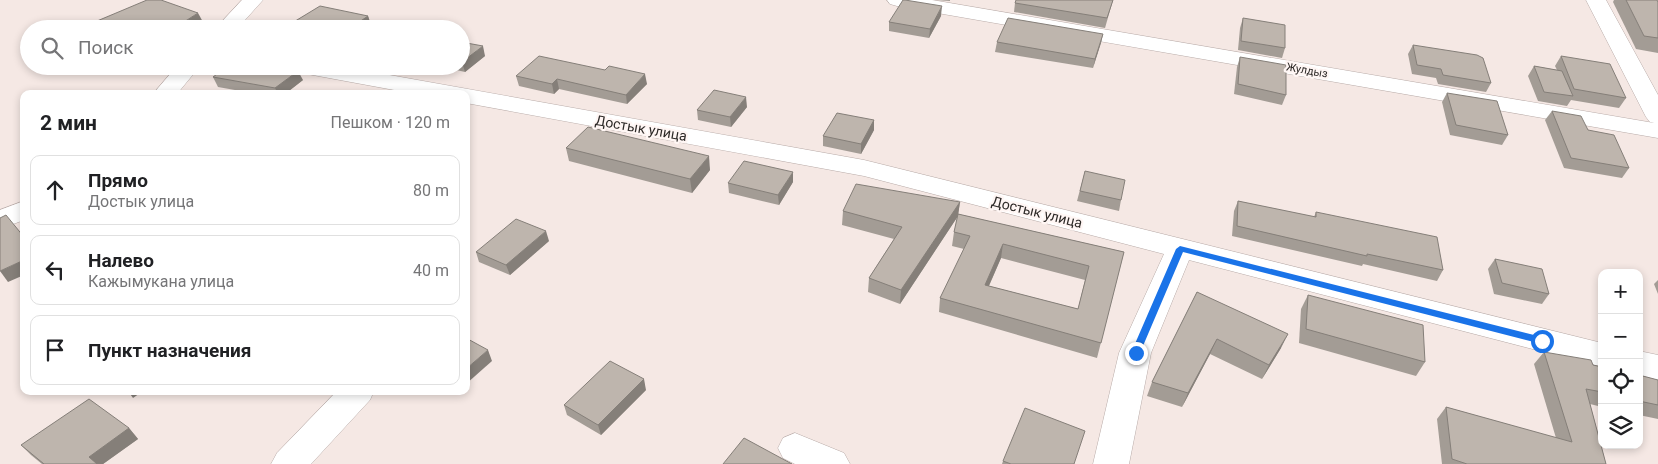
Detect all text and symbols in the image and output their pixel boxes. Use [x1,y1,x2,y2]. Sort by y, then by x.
search box [20,20,470,75]
icon: search [38,34,66,62]
text: Поиск [78,36,134,59]
street label: Жулдыз [1285,60,1329,81]
text: 2 мин [40,111,97,135]
street label: Достык улица [594,112,688,144]
text: Пешком · 120 m [331,113,450,132]
text: Прямо [88,169,148,192]
icon: ahead [41,176,69,204]
text: 80 m [413,181,449,200]
text: Достык улица [88,192,194,211]
street label: Достык улица [990,193,1084,231]
text: Налево [88,249,154,272]
icon: left [41,256,69,284]
text: 40 m [413,261,449,280]
map controls [1598,269,1643,449]
button: + [1598,269,1643,314]
text: Кажымукана улица [88,272,234,291]
button: − [1598,314,1643,359]
route start [1531,330,1554,353]
icon: arrive [41,336,69,364]
text: Пункт назначения [88,339,251,362]
route end [1125,342,1148,365]
button: locate [1598,359,1643,404]
button: layers [1598,404,1643,449]

